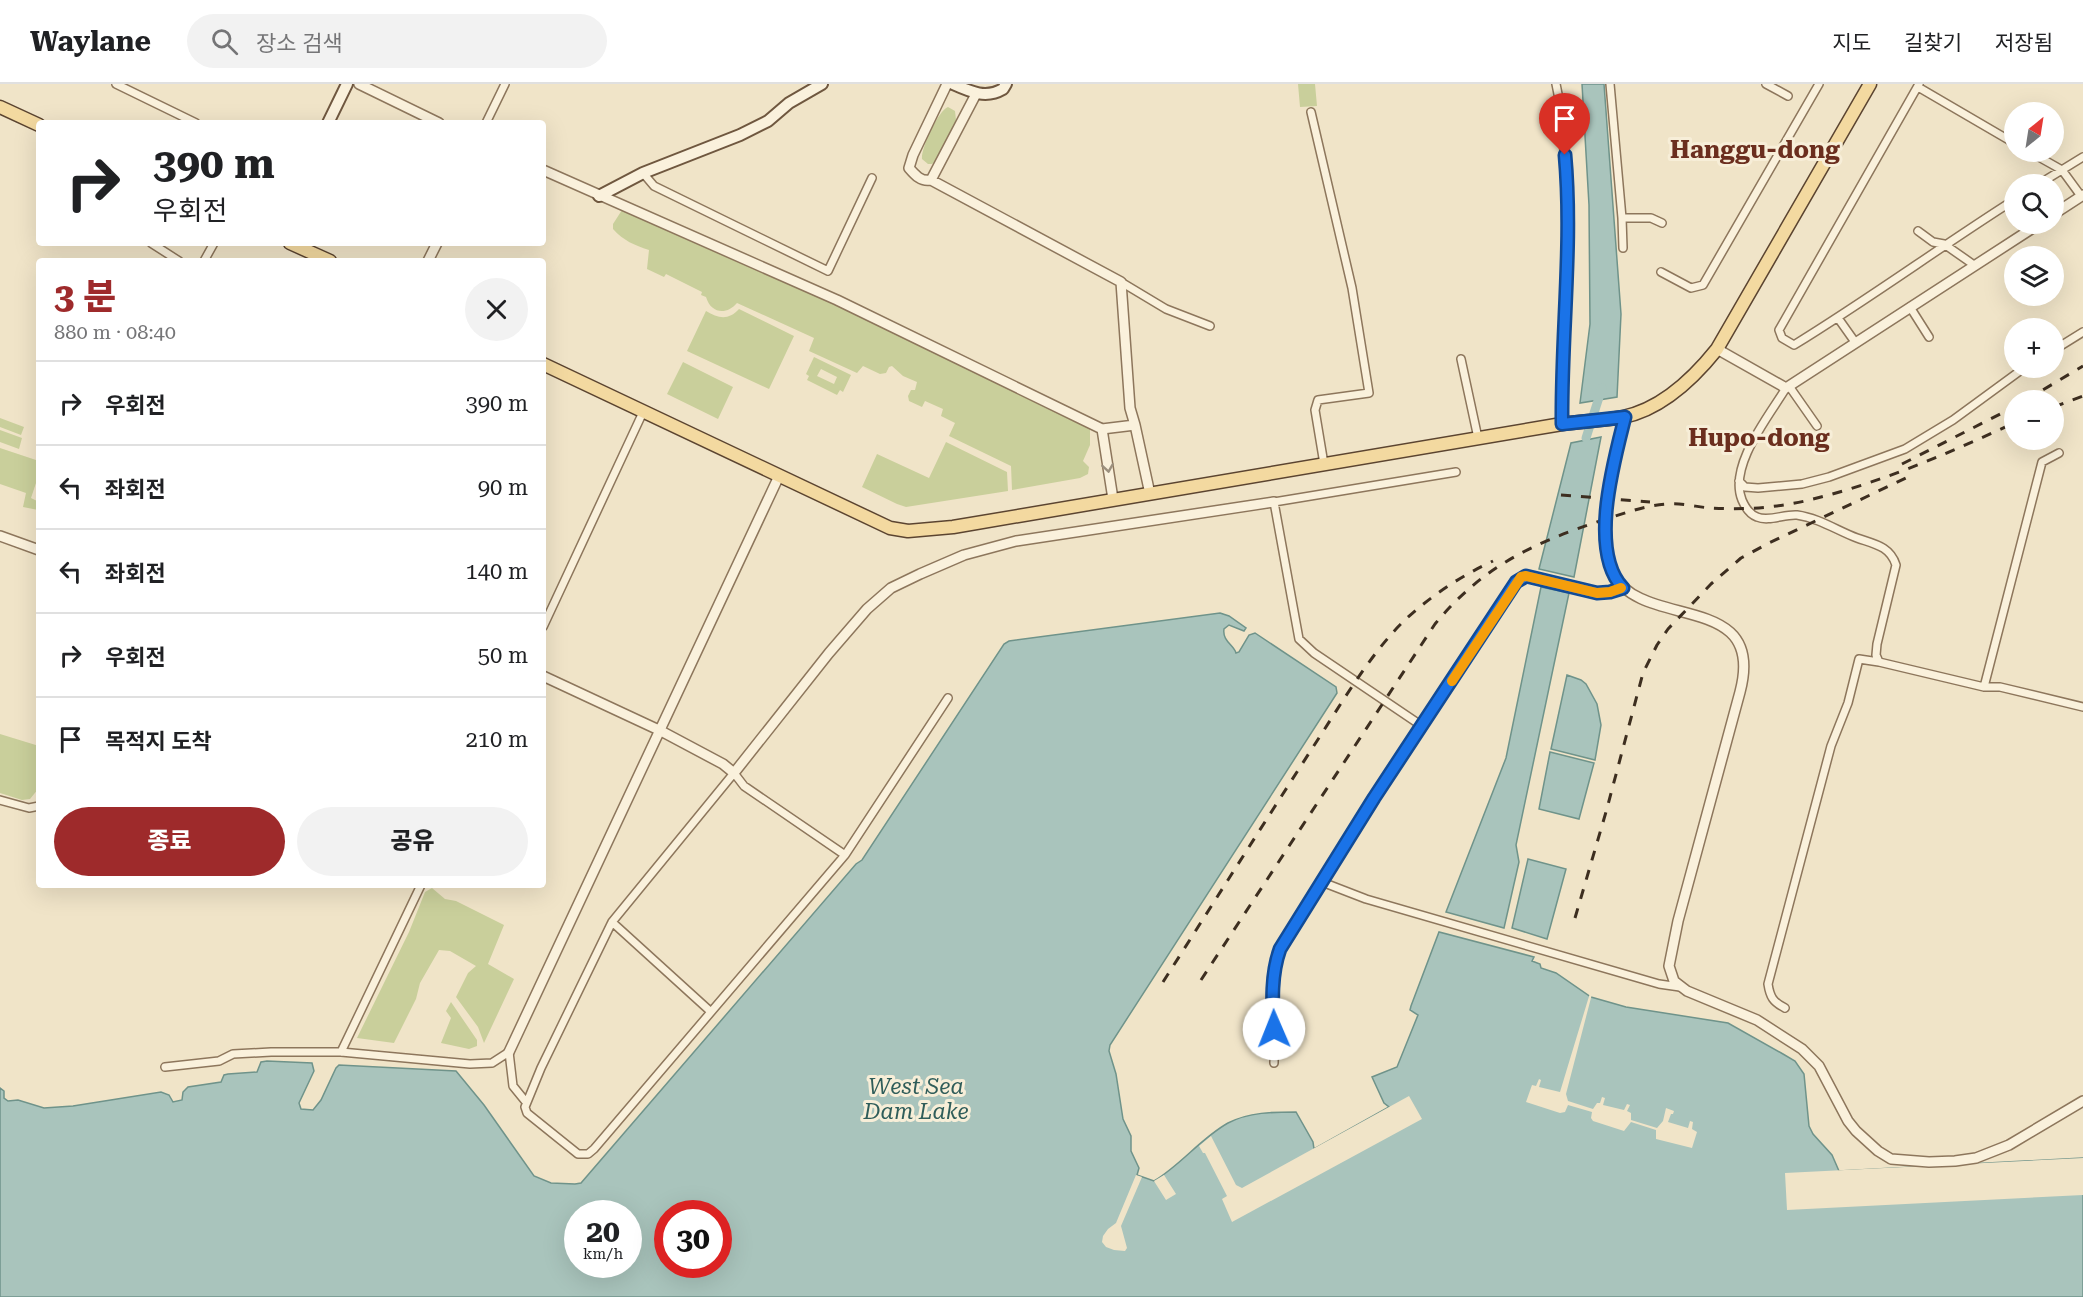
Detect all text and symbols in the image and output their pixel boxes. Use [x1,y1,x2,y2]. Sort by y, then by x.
search box [187,14,607,68]
text: Waylane [30,25,151,58]
icon: search [208,25,241,58]
text: 장소 검색 [256,31,343,56]
text: 지도 [1832,31,1871,55]
text: 길찾기 [1904,31,1962,55]
text: 저장됨 [1995,31,2053,55]
pin [1539,93,1590,155]
icon: arrive [1548,102,1581,135]
north arrow [2004,102,2064,162]
map controls [2004,102,2064,450]
district label: Hanggu-dong [1670,136,1840,164]
text: 390 m [153,139,275,188]
icon: right [54,144,132,222]
button: search [2004,174,2064,234]
text: 우회전 [153,195,228,227]
button: layers [2004,246,2064,306]
text: 3 분 [54,276,116,318]
button: close [465,278,528,341]
button: + [2004,318,2064,378]
text: 880 m · 08:40 [54,320,176,344]
icon: right [54,387,87,420]
button: − [2004,390,2064,450]
text: 390 m [465,391,528,416]
text: 우회전 [105,393,166,418]
district label: Hupo-dong [1688,424,1830,452]
one-way arrow [1102,463,1114,473]
icon: left [54,471,87,504]
text: 90 m [478,475,528,500]
text: 좌회전 [105,477,166,502]
icon: left [54,555,87,588]
text: 140 m [465,559,528,584]
text: 좌회전 [105,561,166,586]
icon: right [54,639,87,672]
text: 50 m [478,643,528,668]
text: 우회전 [105,645,166,670]
icon: arrive [54,723,87,756]
text: 210 m [465,727,528,752]
text: 목적지 도착 [105,729,212,754]
button: 종료 [54,807,285,876]
button: 공유 [297,807,528,876]
position arrow [1242,997,1306,1061]
water label: West Sea Dam Lake [862,1074,969,1124]
speed limit sign: 30 [654,1200,732,1278]
text: 20 [586,1214,620,1249]
text: km/h [583,1245,623,1263]

